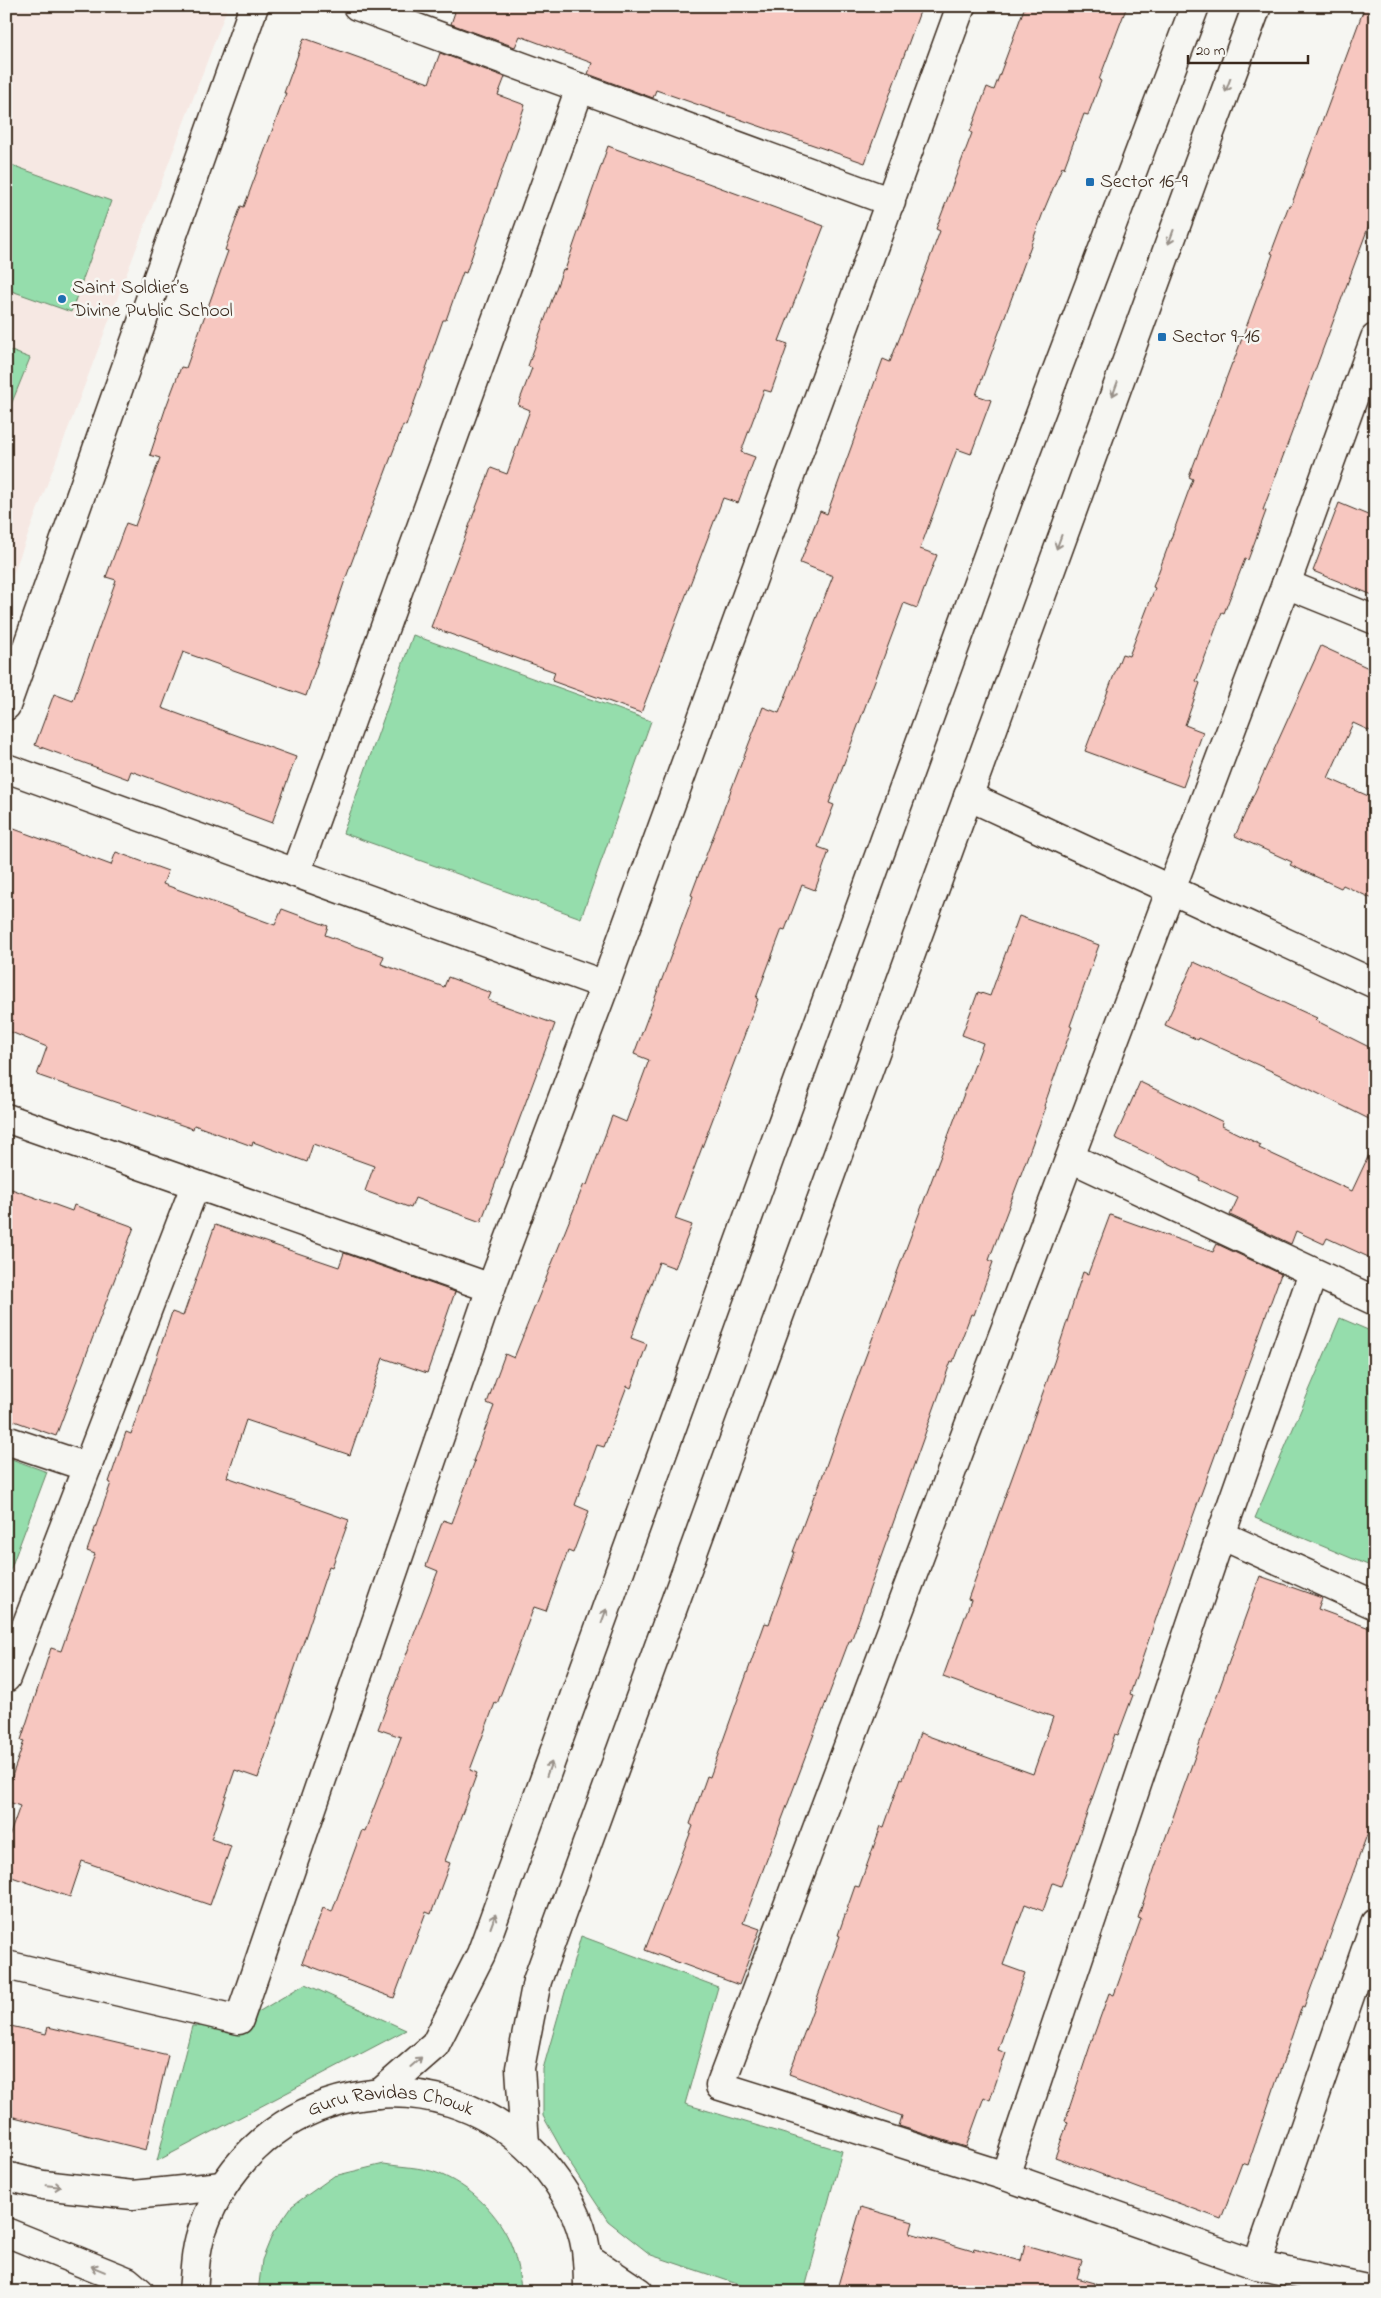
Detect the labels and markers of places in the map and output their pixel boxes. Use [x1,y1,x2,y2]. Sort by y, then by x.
place label: Sector 16-9 [1100,168,1188,197]
marker: Sector 16-9 [1084,176,1096,188]
place label: Saint Soldier’s Divine Public School [71,274,233,326]
marker: Saint Soldier’s Divine Public School [56,293,68,305]
place label: Sector 9-16 [1172,323,1260,352]
marker: Sector 9-16 [1156,331,1168,343]

